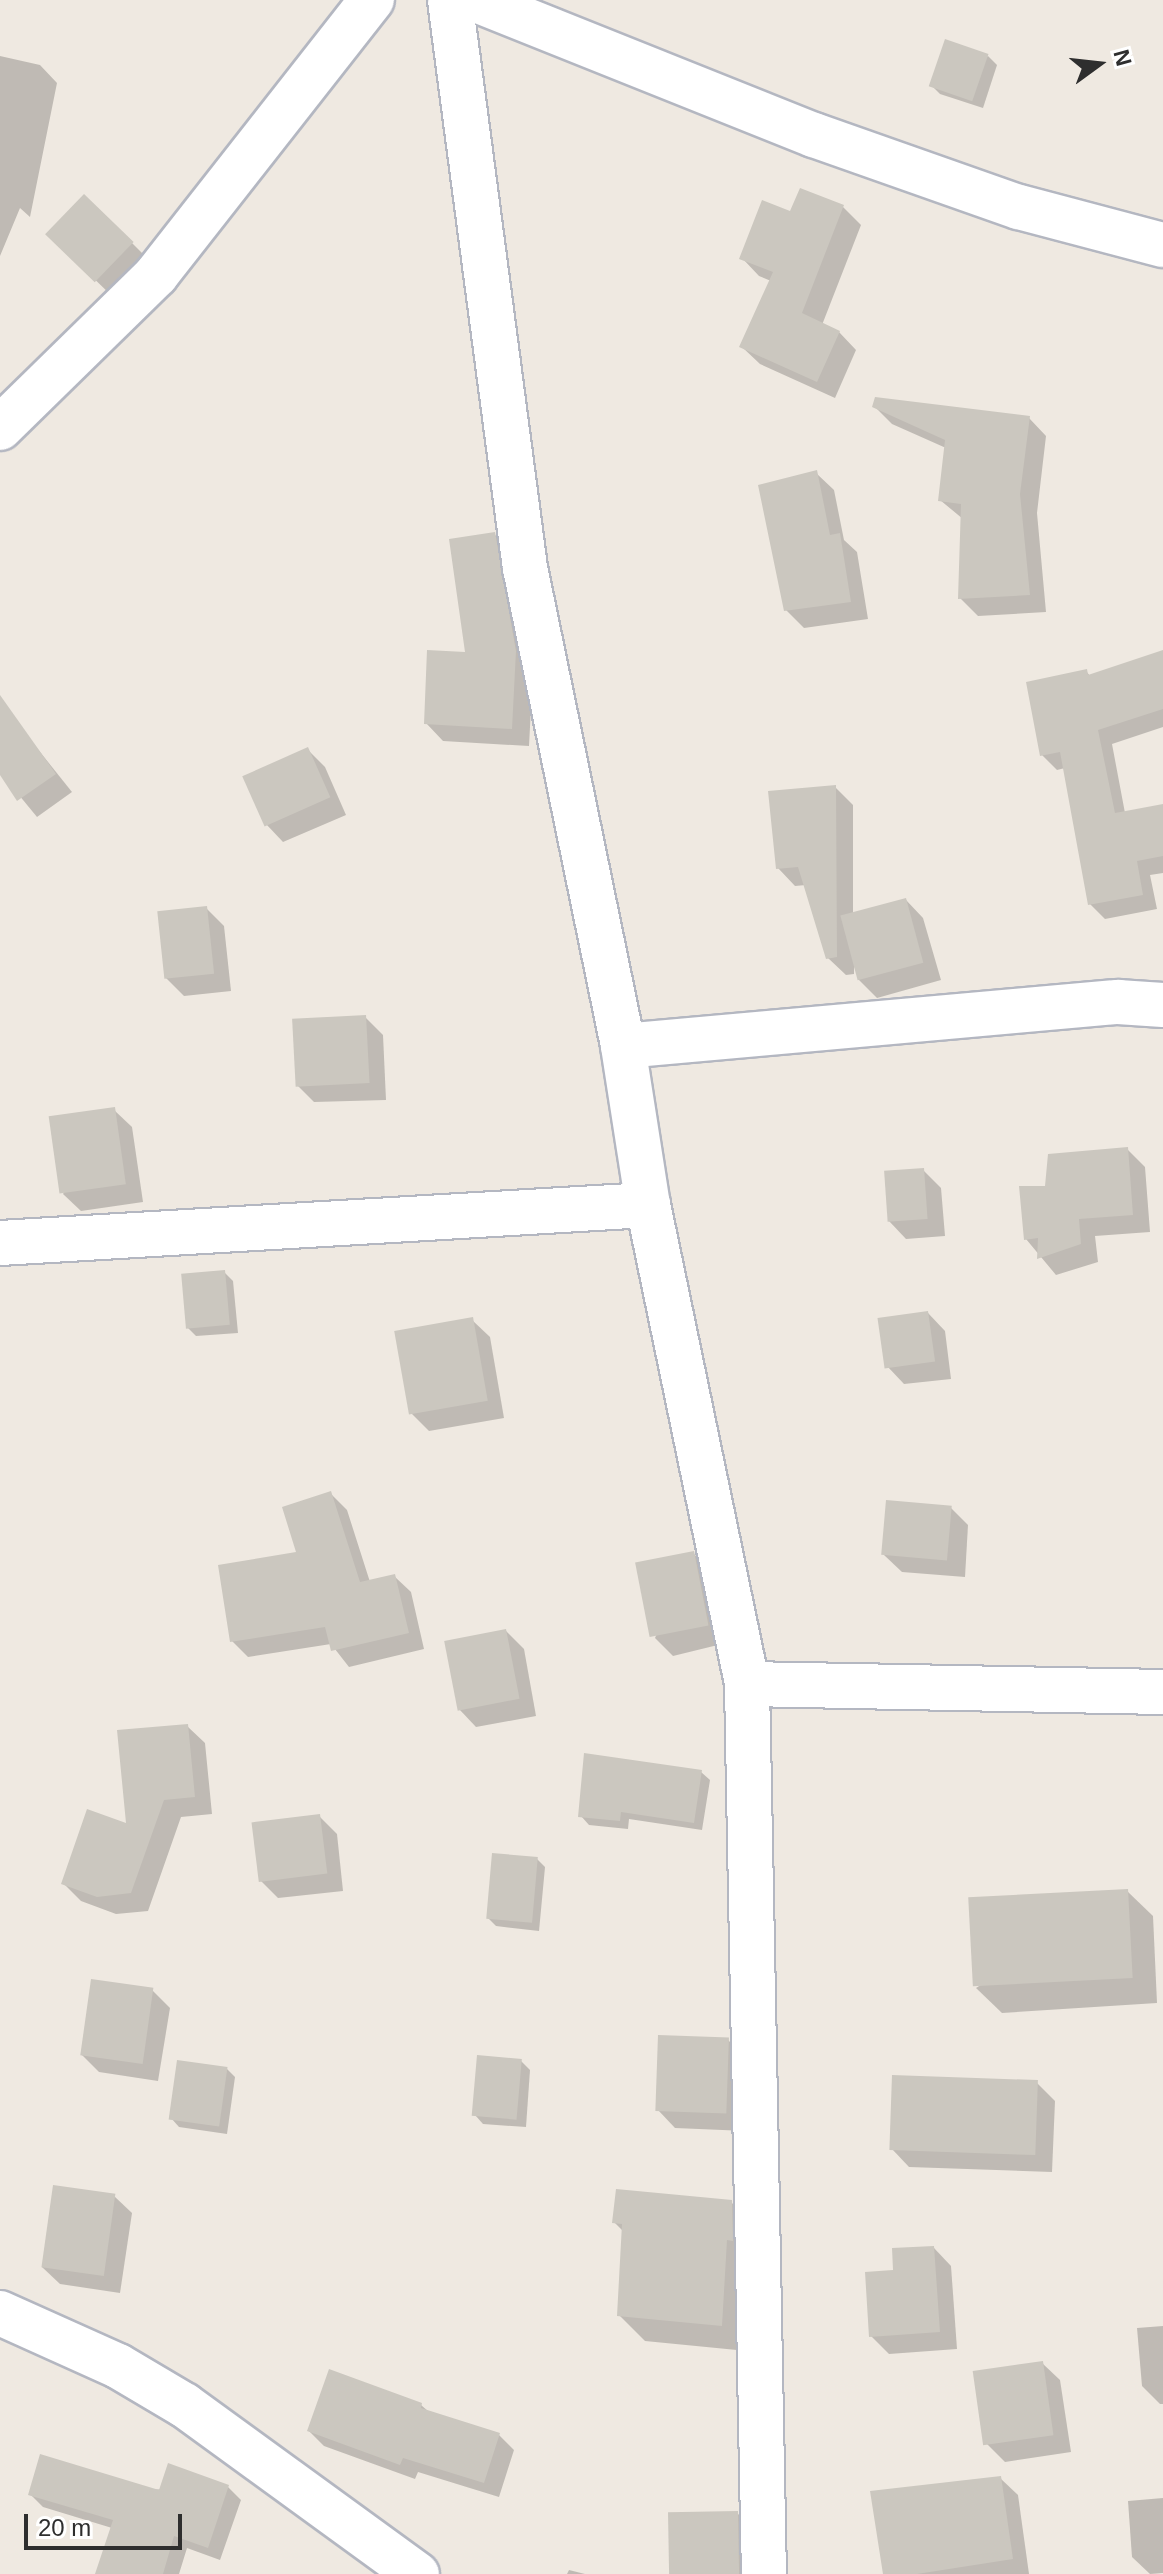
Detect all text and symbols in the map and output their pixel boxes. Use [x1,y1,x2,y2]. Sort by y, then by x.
north arrow [1059,24,1139,104]
text: N [1109,47,1137,69]
scale bar [28,2498,186,2548]
text: 20 m [38,2514,91,2541]

